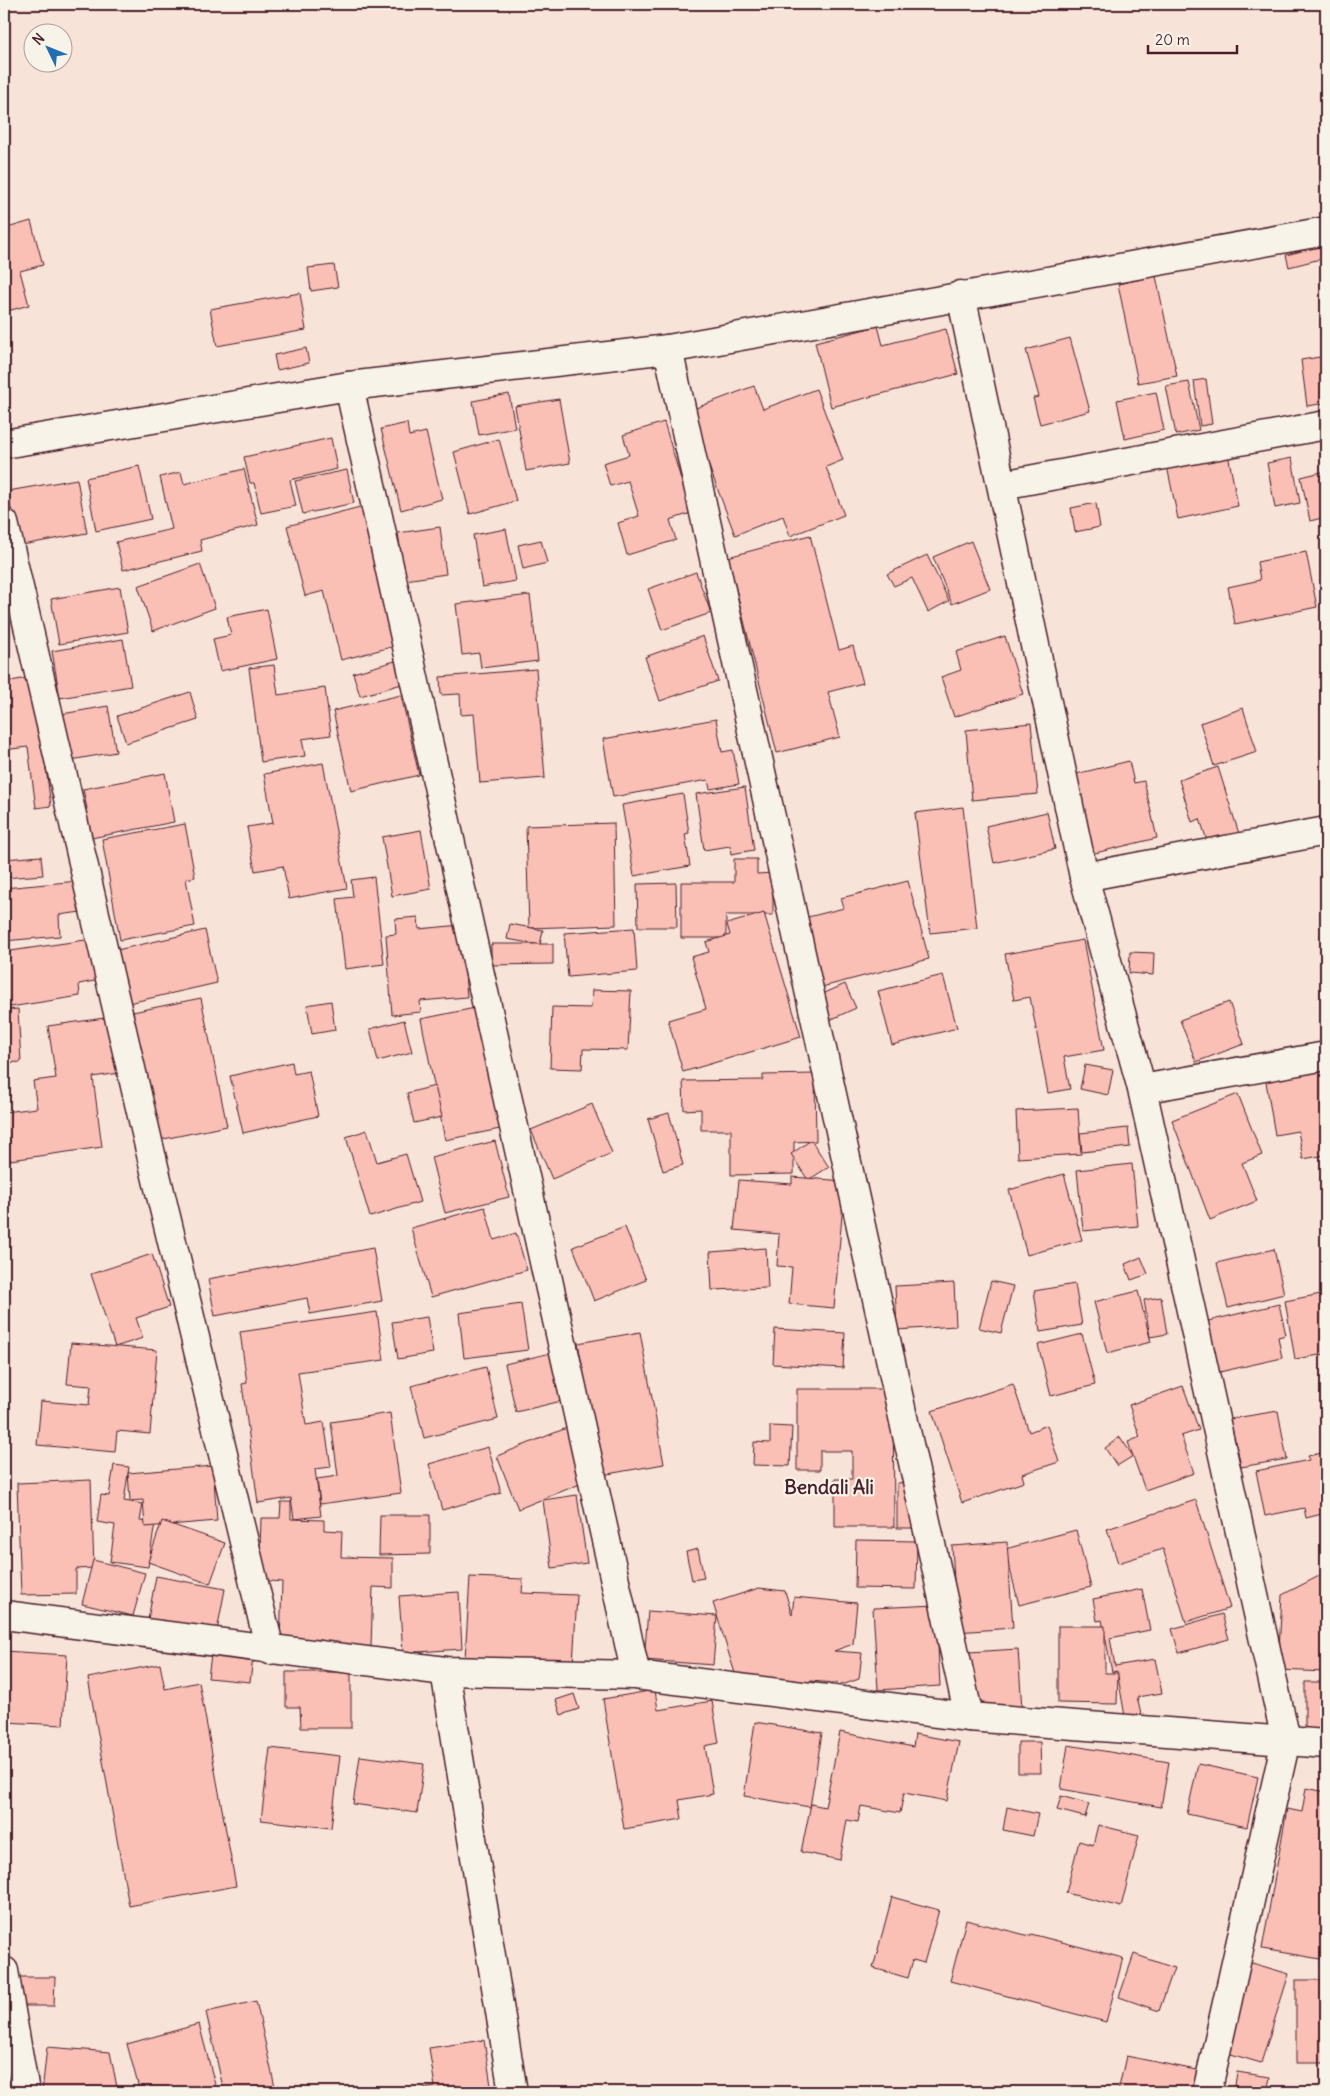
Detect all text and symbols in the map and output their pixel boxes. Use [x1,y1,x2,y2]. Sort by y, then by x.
north arrow [22,22,72,72]
scale bar [1148,22,1236,54]
text: N [29,29,48,49]
text: 20 m [1155,30,1190,49]
district label: Bendali Ali [784,1475,874,1499]

